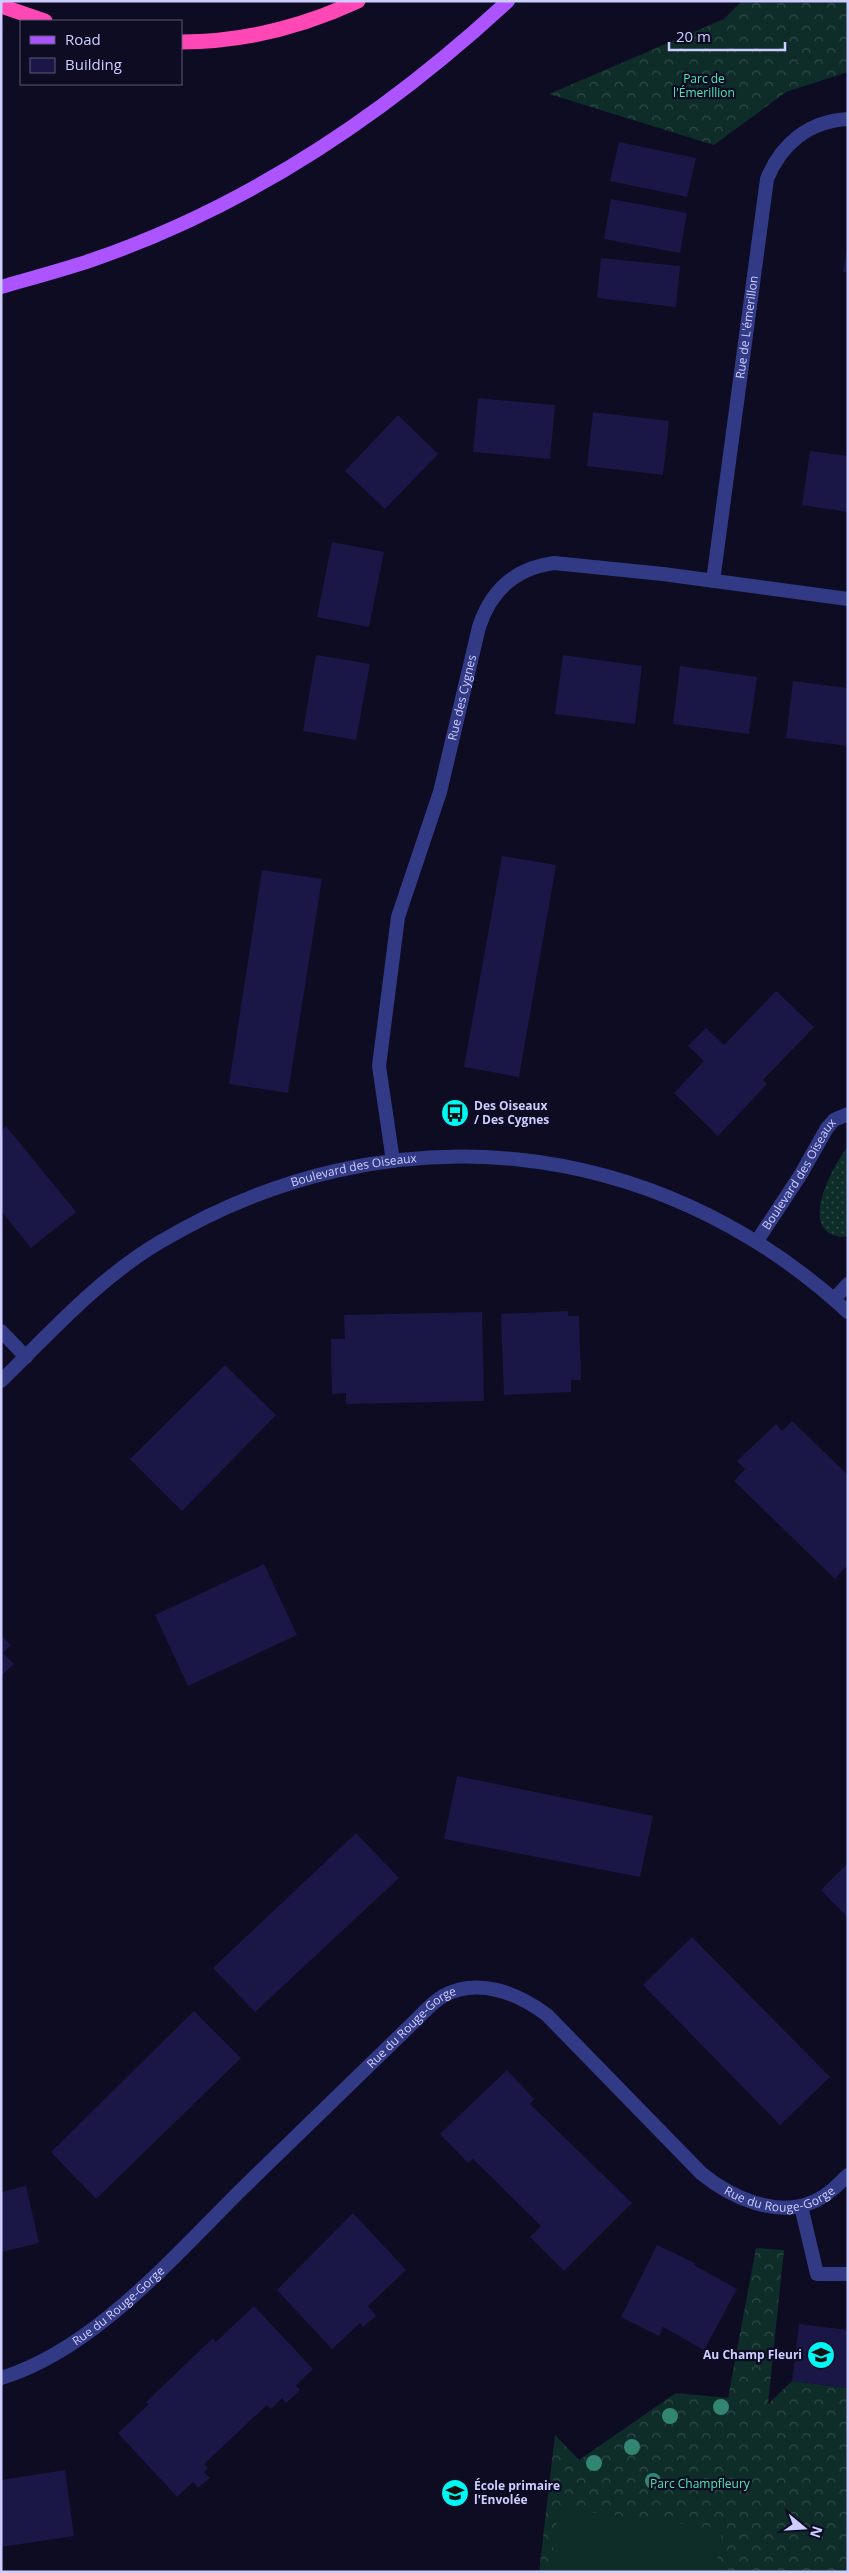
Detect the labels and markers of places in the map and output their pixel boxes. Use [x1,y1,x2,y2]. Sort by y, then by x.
place label: Des Oiseaux / Des Cygnes [474,1097,549,1128]
bus stop icon: Des Oiseaux / Des Cygnes [440,1098,470,1128]
school or university icon: Au Champ Fleuri [806,2340,836,2370]
place label: Au Champ Fleuri [703,2346,802,2363]
place label: École primaire l'Envolée [474,2477,560,2508]
school or university icon: École primaire l'Envolée [440,2478,470,2508]

